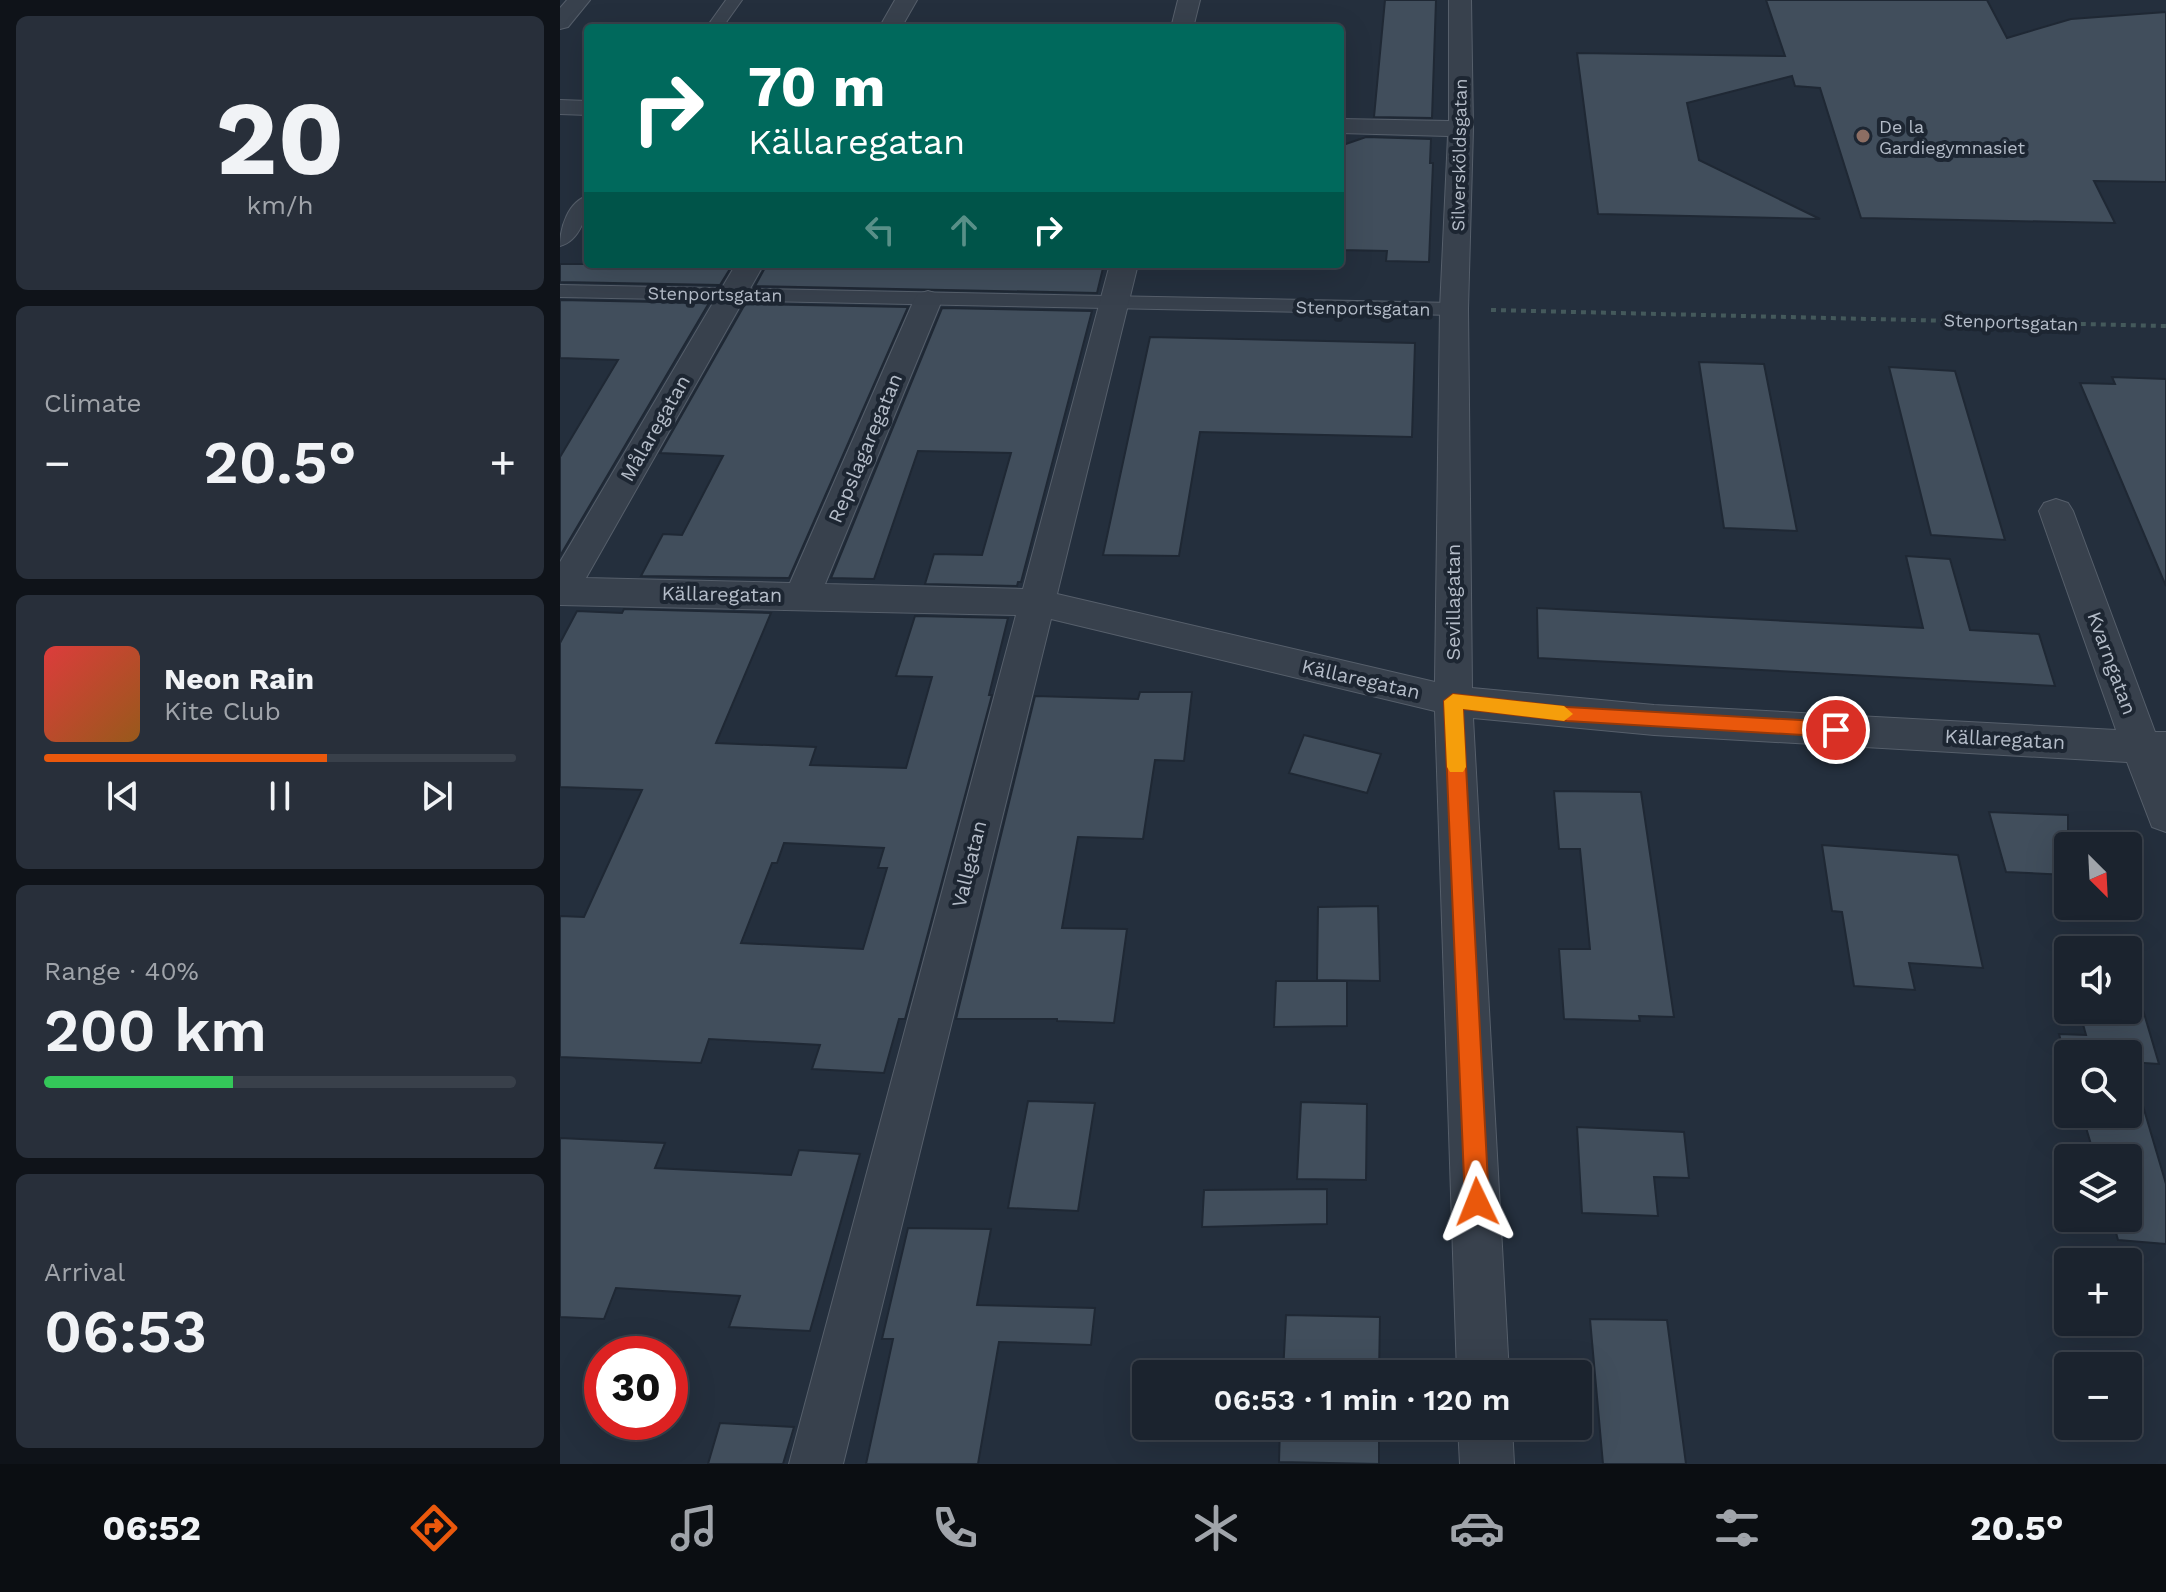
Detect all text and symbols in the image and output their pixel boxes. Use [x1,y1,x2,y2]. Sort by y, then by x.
text: 70 m [748,54,885,120]
icon: right [616,56,720,160]
text: 20 [216,77,344,199]
street label: Silversköldsgatan [1447,78,1471,232]
place label: De la Gardiegymnasiet [1879,116,2025,158]
text: Källaregatan [748,121,965,163]
marker: De la Gardiegymnasiet [1854,127,1872,145]
text: km/h [247,190,313,220]
icon: left [858,208,902,252]
icon: ahead [942,208,986,252]
icon: right [1026,208,1070,252]
street label: Stenportsgatan [647,282,783,306]
street label: Stenportsgatan [1295,296,1431,320]
street label: Stenportsgatan [1943,309,2079,335]
street label: Repslagaregatan [823,370,907,526]
street label: Målaregatan [615,371,695,485]
text: Climate [44,388,142,418]
text: 20.5° [203,427,357,498]
text: − [44,437,71,489]
text: + [489,437,516,489]
street label: Sevillagatan [1441,544,1465,661]
street label: Källaregatan [661,581,783,607]
street label: Kvarngatan [2082,608,2142,718]
street label: Källaregatan [1299,654,1423,704]
text: Neon Rain [164,661,314,696]
text: Kite Club [164,696,281,726]
pin [1802,696,1870,764]
icon: arrive [1814,708,1858,752]
street label: Källaregatan [1944,724,2066,754]
icon: previous [101,774,145,818]
icon: pause [258,774,302,818]
icon: next [415,774,459,818]
street label: Vallgatan [947,818,991,910]
north arrow [2054,832,2142,920]
map controls [2054,832,2142,1440]
button: sound [2054,936,2142,1024]
text: Range · 40% [44,956,199,986]
text: 200 km [44,995,267,1066]
button: search [2054,1040,2142,1128]
button: layers [2054,1144,2142,1232]
position arrow [1435,1160,1519,1244]
button: + [2054,1248,2142,1336]
text: Arrival [44,1257,125,1287]
text: 06:53 [44,1296,207,1367]
speed limit sign: 30 [584,1336,688,1440]
button: − [2054,1352,2142,1440]
text: 06:53 · 1 min · 120 m [1214,1382,1510,1417]
icon: directions [406,1500,462,1556]
icon: music [666,1500,722,1556]
icon: phone [927,1500,983,1556]
icon: climate [1188,1500,1244,1556]
icon: car [1449,1500,1505,1556]
icon: filters [1709,1500,1765,1556]
text: 06:52 [102,1507,201,1549]
text: 20.5° [1970,1507,2064,1549]

